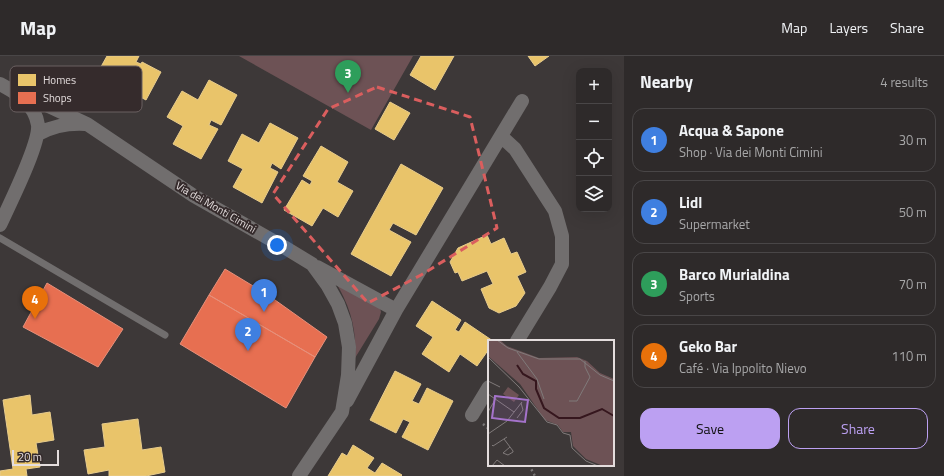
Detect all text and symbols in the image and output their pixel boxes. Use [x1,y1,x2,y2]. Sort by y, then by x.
text: Map [20,13,56,42]
text: Map [781,17,807,38]
text: Layers [829,17,868,38]
text: Share [890,17,924,38]
pin: 3 [335,60,361,93]
legend [10,66,142,112]
map controls [576,68,612,212]
button: + [576,68,612,104]
text: Nearby [640,69,693,95]
text: Homes [43,72,76,88]
text: 4 results [880,72,928,92]
text: Shops [43,90,72,106]
button: − [576,104,612,140]
text: Acqua & Sapone [679,119,784,142]
text: 1 [650,130,658,150]
text: 30 m [899,130,927,150]
button: locate [576,140,612,176]
text: Shop · Via dei Monti Cimini [679,142,823,162]
button: layers [576,176,612,212]
street label: Via dei Monti Cimini [173,177,259,237]
text: Lidl [679,191,702,214]
text: 2 [650,202,658,222]
text: 50 m [899,202,927,222]
text: Supermarket [679,214,750,234]
your location [267,235,287,255]
text: Barco Murialdina [679,263,790,286]
text: 3 [650,274,658,294]
text: 70 m [899,274,927,294]
pin: 1 [251,279,277,312]
pin: 4 [22,286,48,319]
text: Sports [679,286,715,306]
pin: 2 [235,318,261,351]
text: Geko Bar [679,335,737,358]
inset map [488,340,614,466]
text: 4 [650,346,658,366]
text: 110 m [891,346,927,366]
text: Café · Via Ippolito Nievo [679,358,807,378]
button: Save [640,408,780,449]
button: Share [788,408,928,449]
scale bar [12,448,59,467]
text: 20 m [18,449,42,465]

